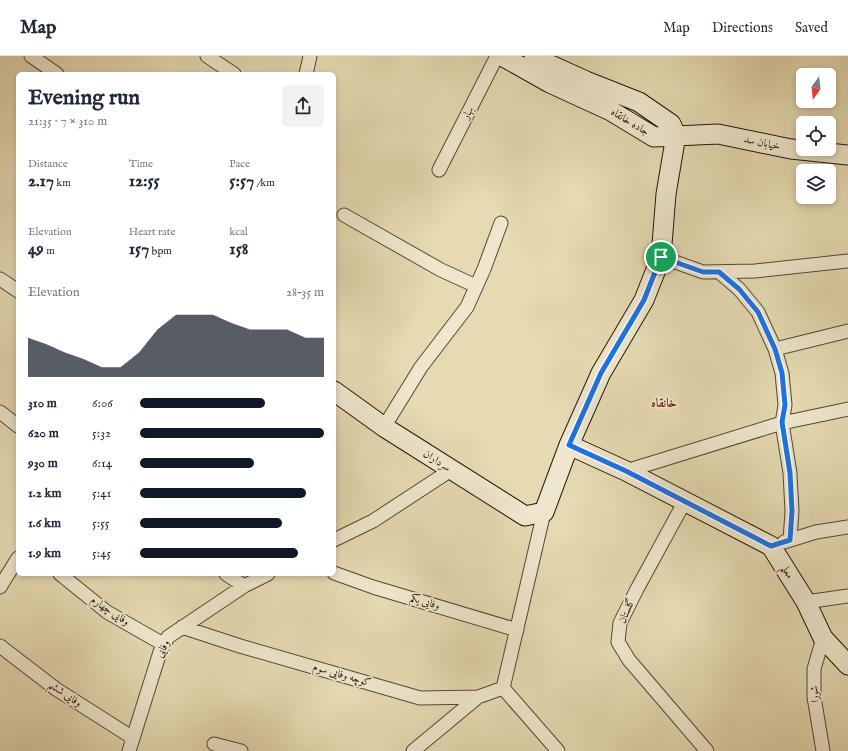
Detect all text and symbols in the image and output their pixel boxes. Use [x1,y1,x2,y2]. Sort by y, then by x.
text: Map [20,16,56,40]
text: Map [663,19,690,37]
text: Directions [712,19,773,37]
text: Saved [795,19,828,37]
north arrow [796,68,836,108]
map controls [796,68,836,204]
text: Evening run [28,84,140,112]
button: share [282,85,324,127]
street label: بهار [458,104,477,123]
street label: جاده خانقاه [608,105,652,139]
text: 21:35 · 7 × 310 m [28,113,107,130]
button: locate [796,116,836,156]
street label: خیابان سد [742,132,782,154]
text: Distance [28,157,68,171]
text: Time [129,157,153,171]
text: Pace [229,157,250,171]
button: layers [796,164,836,204]
text: 2.17 [28,171,54,192]
text: 12:55 [129,171,160,192]
text: 5:57 [229,171,254,192]
text: km [54,176,71,190]
text: /km [254,176,275,190]
text: Elevation [28,225,72,239]
text: Heart rate [129,225,176,239]
text: kcal [229,225,248,239]
text: 49 [28,239,44,260]
text: 157 [129,239,149,260]
text: 158 [229,239,249,260]
pin [644,240,678,274]
text: m [44,244,55,258]
text: bpm [149,244,172,258]
icon: arrive [650,246,672,268]
text: Elevation [28,284,80,301]
text: 28–35 m [286,284,324,301]
text: 310 m [28,395,57,412]
text: 6:06 [92,395,113,412]
district label: خانقاه [651,395,677,412]
text: 620 m [28,425,59,442]
text: 5:32 [92,425,111,442]
street label: سرداران [420,447,454,475]
text: 930 m [28,455,58,472]
text: 6:14 [92,455,112,472]
text: 1.2 km [28,485,62,502]
text: 5:41 [92,485,111,502]
text: 1.6 km [28,515,61,532]
text: 5:55 [92,515,110,532]
text: 1.9 km [28,545,61,562]
text: 5:45 [92,545,111,562]
street label: معلم [774,562,797,584]
street label: وفایی یکم [408,591,442,616]
street label: وفایی چهارم [87,593,132,631]
street label: گلستان [614,596,639,626]
street label: وفایی [153,638,173,660]
street label: کوچه وفایی سوم [311,660,373,692]
street label: وفایی ششم [44,678,84,713]
street label: شورا [807,685,823,703]

